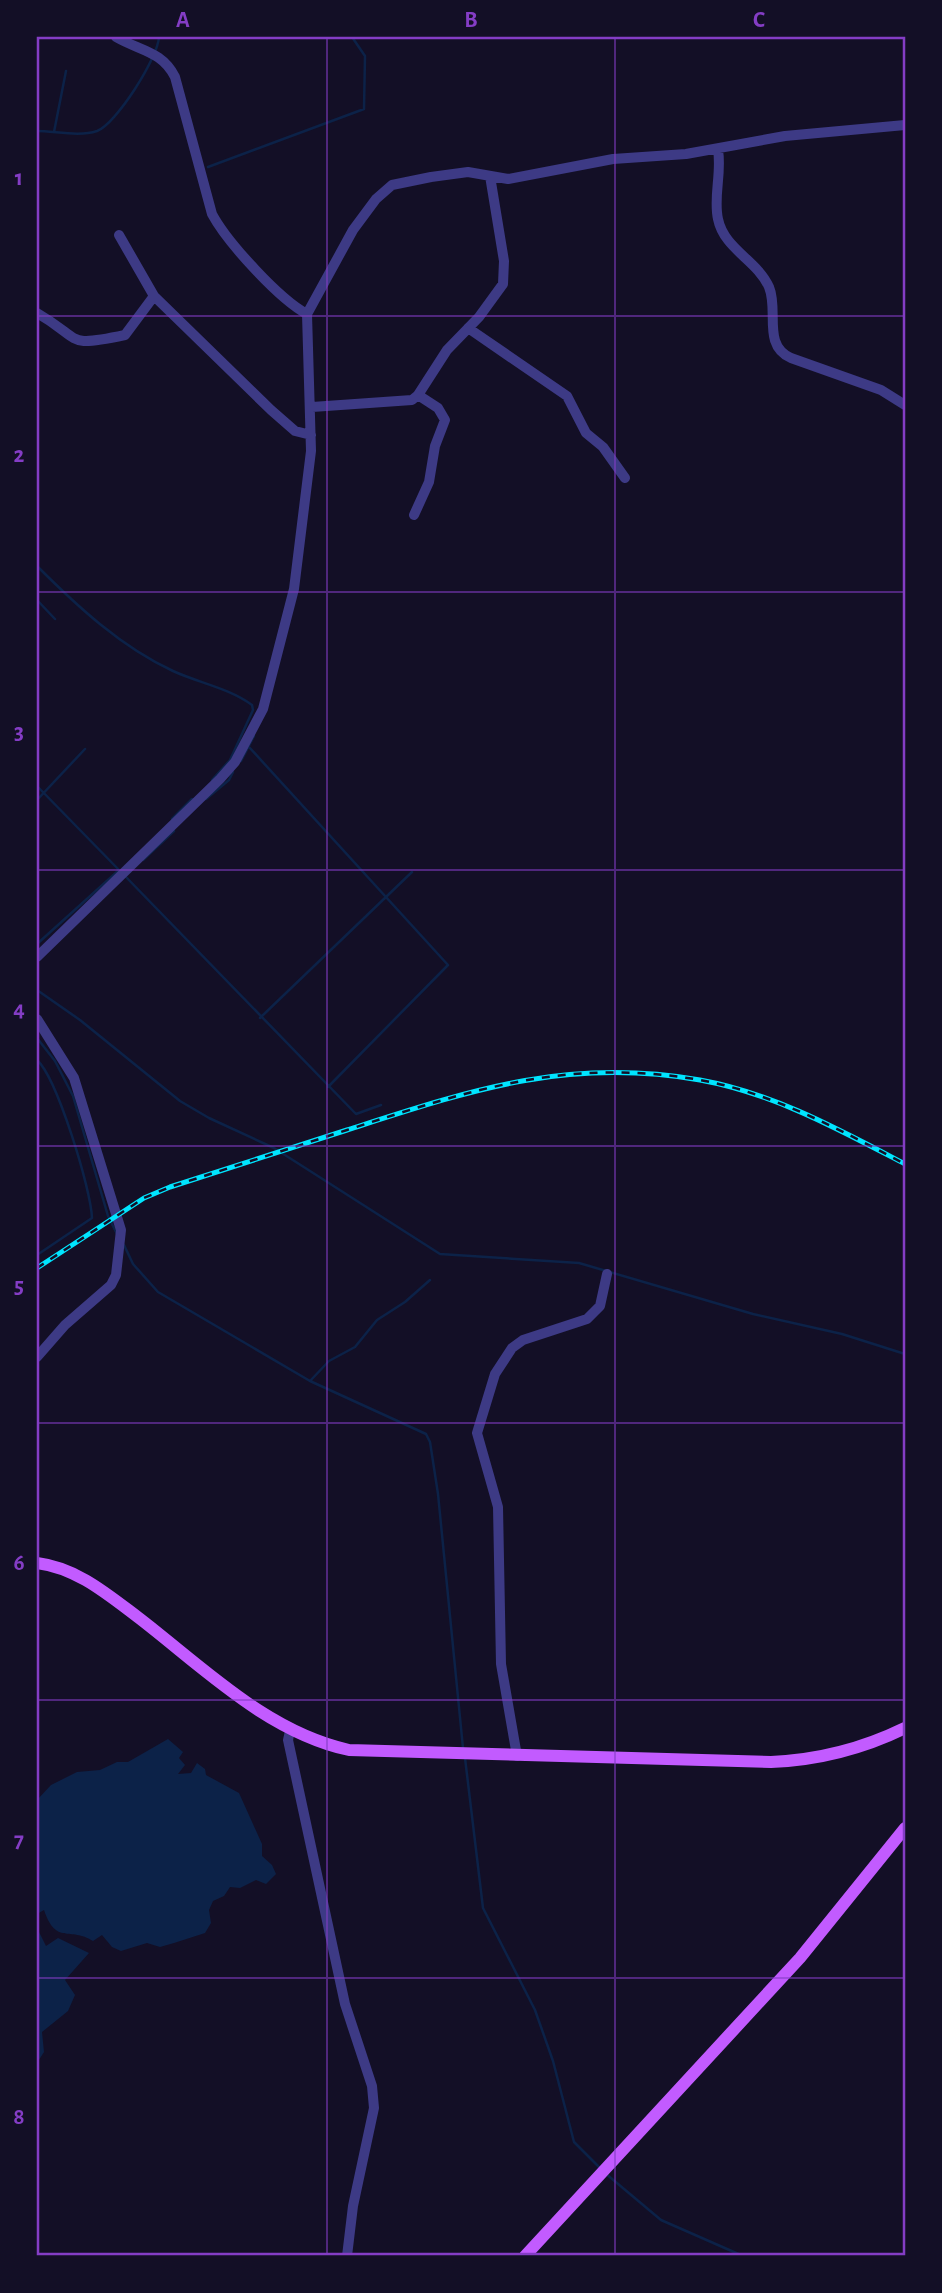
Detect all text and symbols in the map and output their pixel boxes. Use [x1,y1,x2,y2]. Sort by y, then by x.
text: A [176,9,190,32]
text: B [464,9,478,32]
text: C [753,9,765,32]
text: 1 [15,167,23,190]
text: 2 [14,444,25,467]
text: 3 [14,721,24,744]
text: 4 [13,998,25,1021]
text: 5 [14,1275,24,1298]
text: 6 [13,1552,25,1575]
text: 7 [14,1829,24,1852]
text: 8 [13,2106,25,2129]

